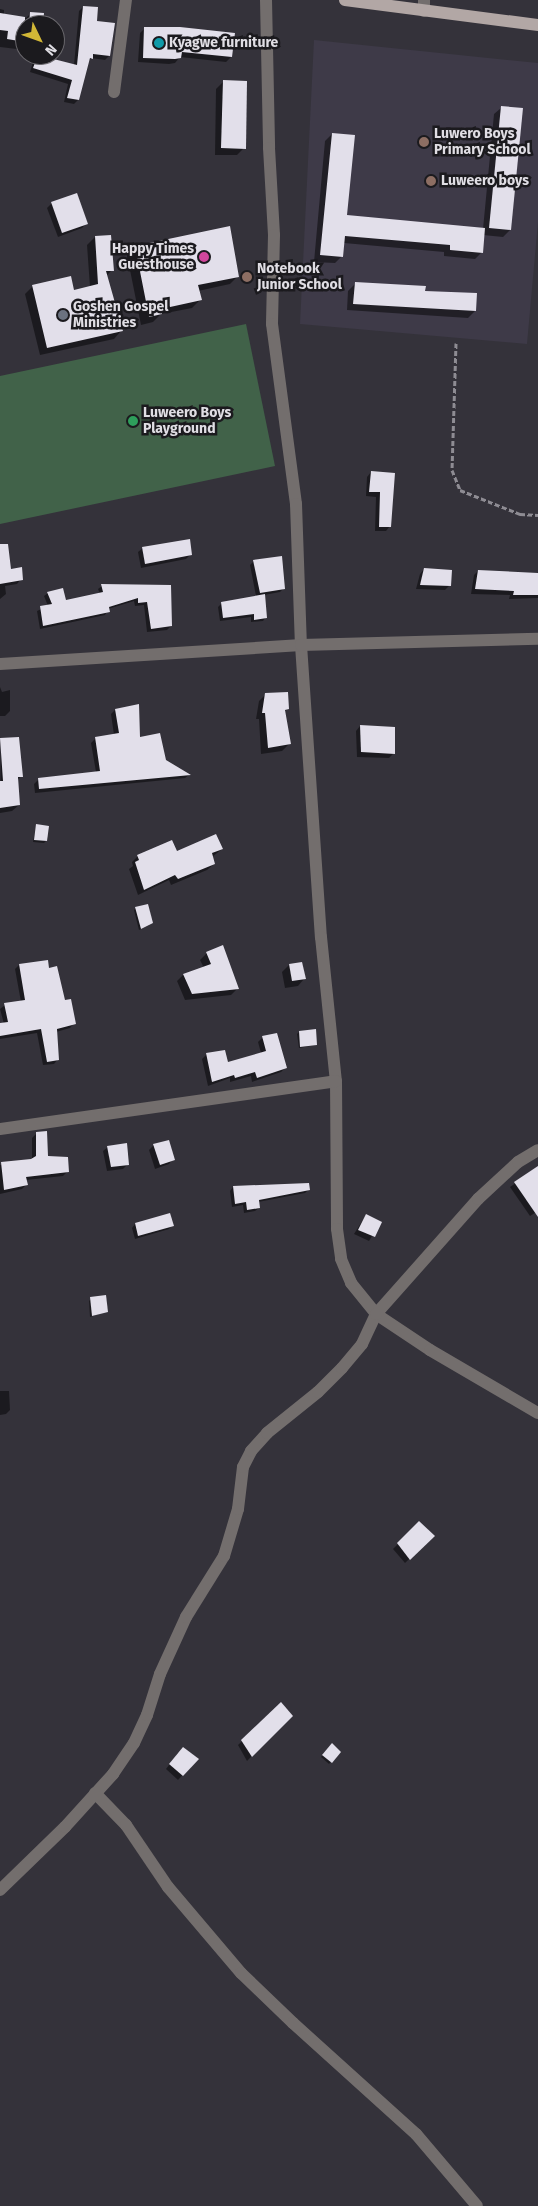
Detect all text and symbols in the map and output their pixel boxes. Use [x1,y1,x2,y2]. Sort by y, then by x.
north arrow [15,15,65,65]
place label: Kyagwe furniture [169,35,278,51]
marker: Kyagwe furniture [153,37,165,49]
text: N [41,41,60,59]
place label: Luwero Boys Primary School [434,126,531,158]
marker: Luwero Boys Primary School [418,136,430,148]
place label: Luweero boys [441,173,529,189]
marker: Luweero boys [425,175,437,187]
place label: Happy Times Guesthouse [112,241,194,274]
marker: Happy Times Guesthouse [198,251,210,263]
place label: Notebook Junior School [257,261,342,294]
marker: Notebook Junior School [241,271,253,283]
place label: Goshen Gospel Ministries [73,299,168,332]
marker: Goshen Gospel Ministries [57,309,69,321]
place label: Luweero Boys Playground [143,405,231,438]
marker: Luweero Boys Playground [127,415,139,427]

